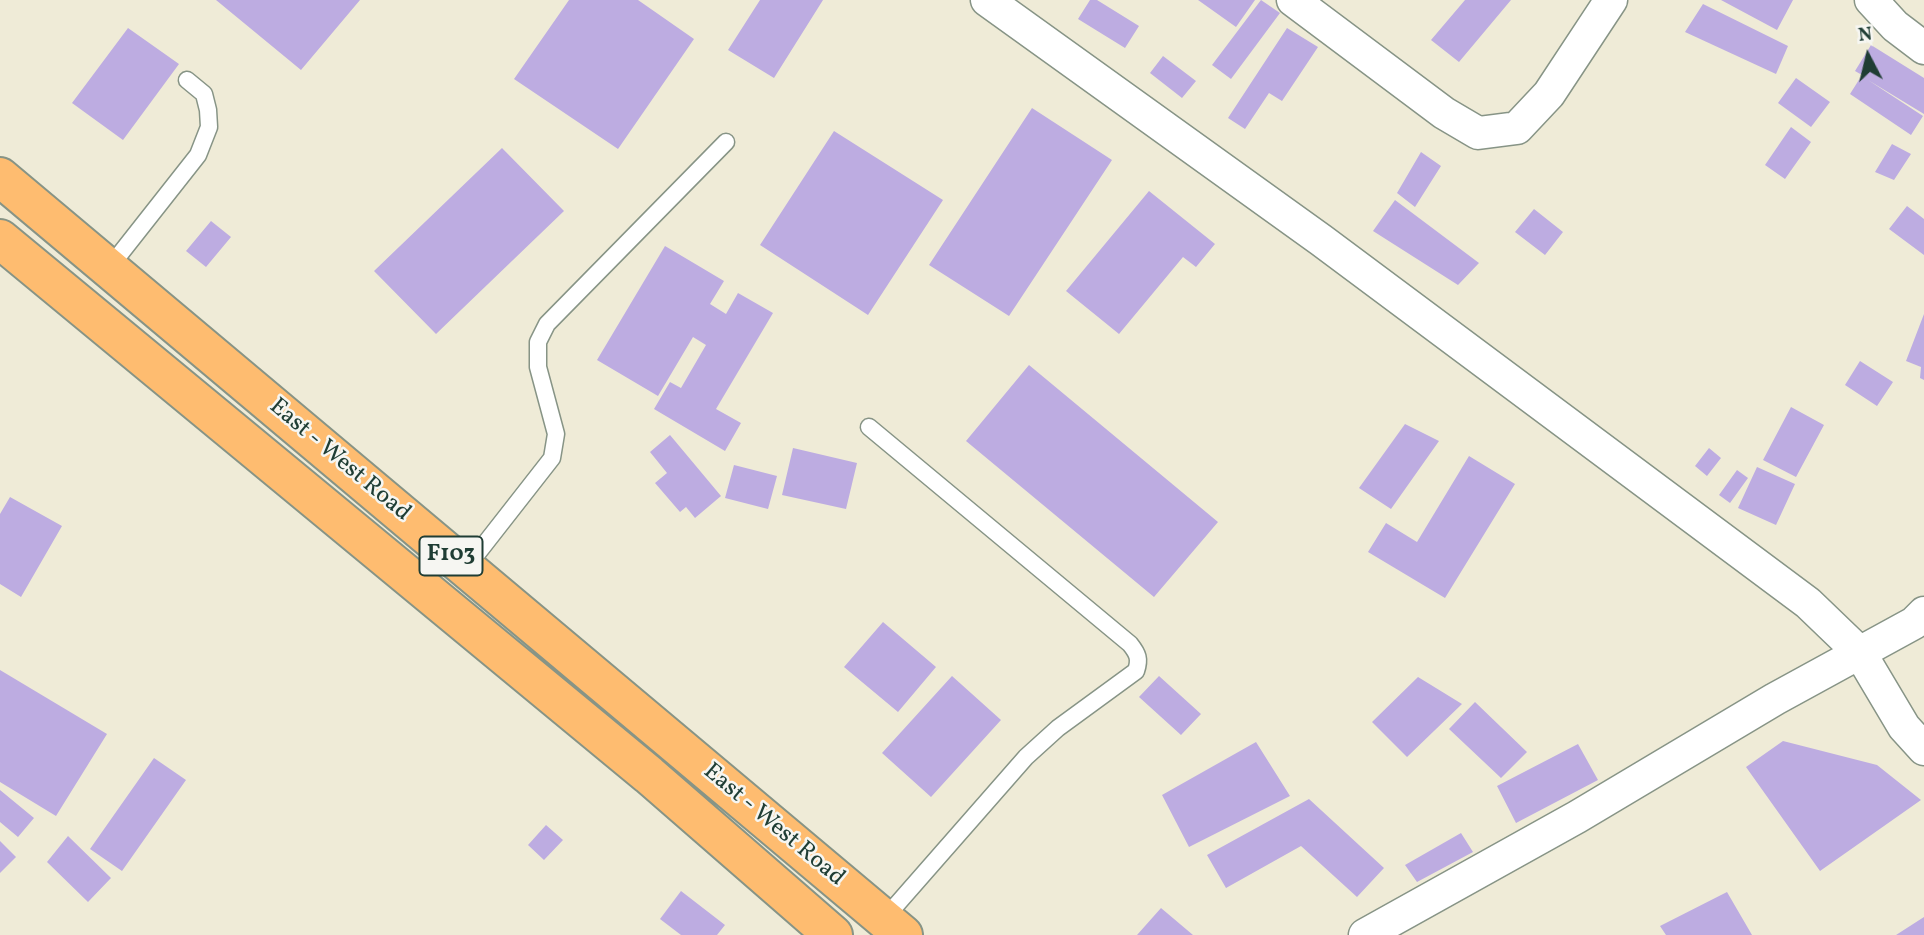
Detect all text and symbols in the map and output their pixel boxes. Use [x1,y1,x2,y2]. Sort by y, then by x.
north arrow [1833,21,1903,91]
text: N [1857,21,1874,49]
street label: East - West Road [262,393,416,529]
road number: F103 [420,536,482,576]
street label: East - West Road [696,758,850,894]

